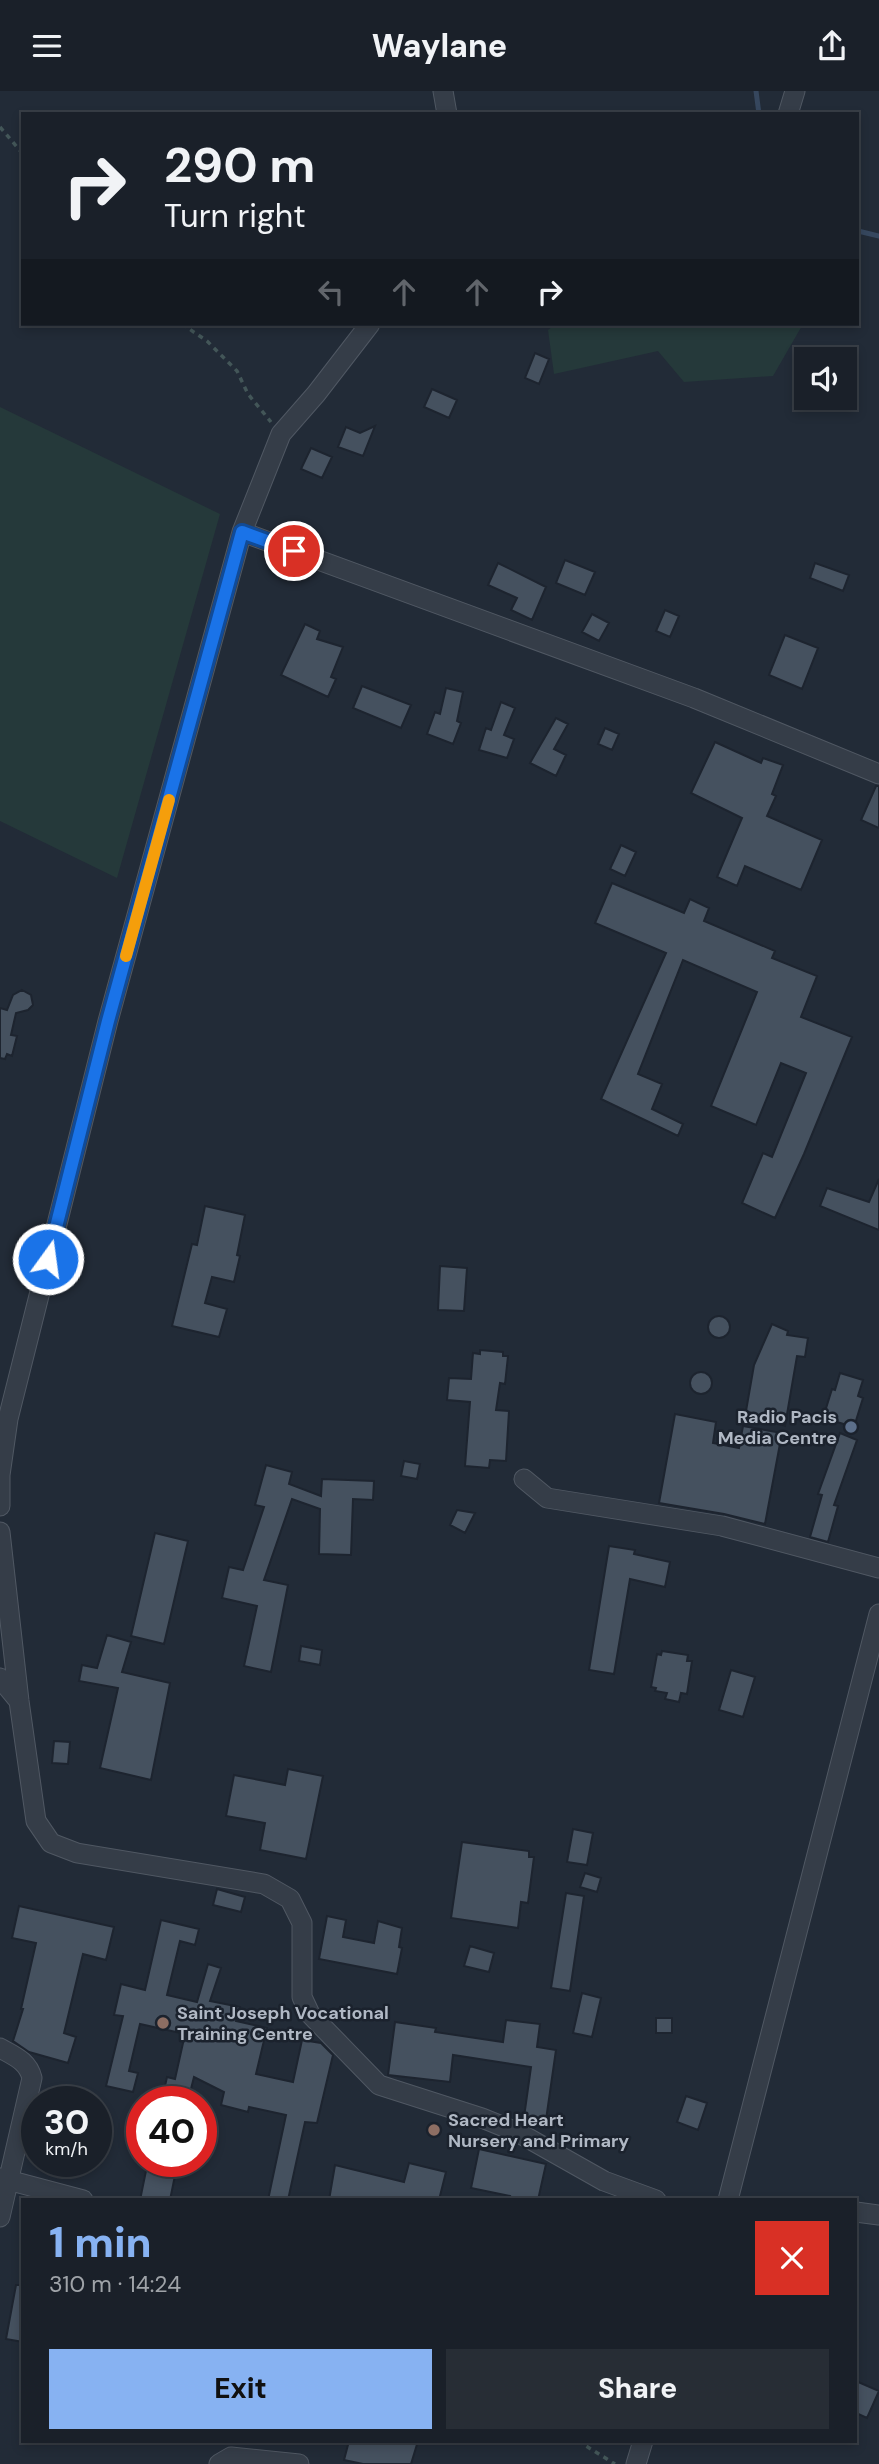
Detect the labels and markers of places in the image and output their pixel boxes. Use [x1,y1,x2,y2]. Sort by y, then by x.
pin [264,521,324,581]
place label: Radio Pacis Media Centre [718,1405,837,1450]
marker: Radio Pacis Media Centre [843,1419,859,1435]
place label: Saint Joseph Vocational Training Centre [177,2001,389,2046]
marker: Saint Joseph Vocational Training Centre [155,2015,171,2031]
place label: Sacred Heart Nursery and Primary [448,2108,629,2153]
marker: Sacred Heart Nursery and Primary [426,2122,442,2138]

